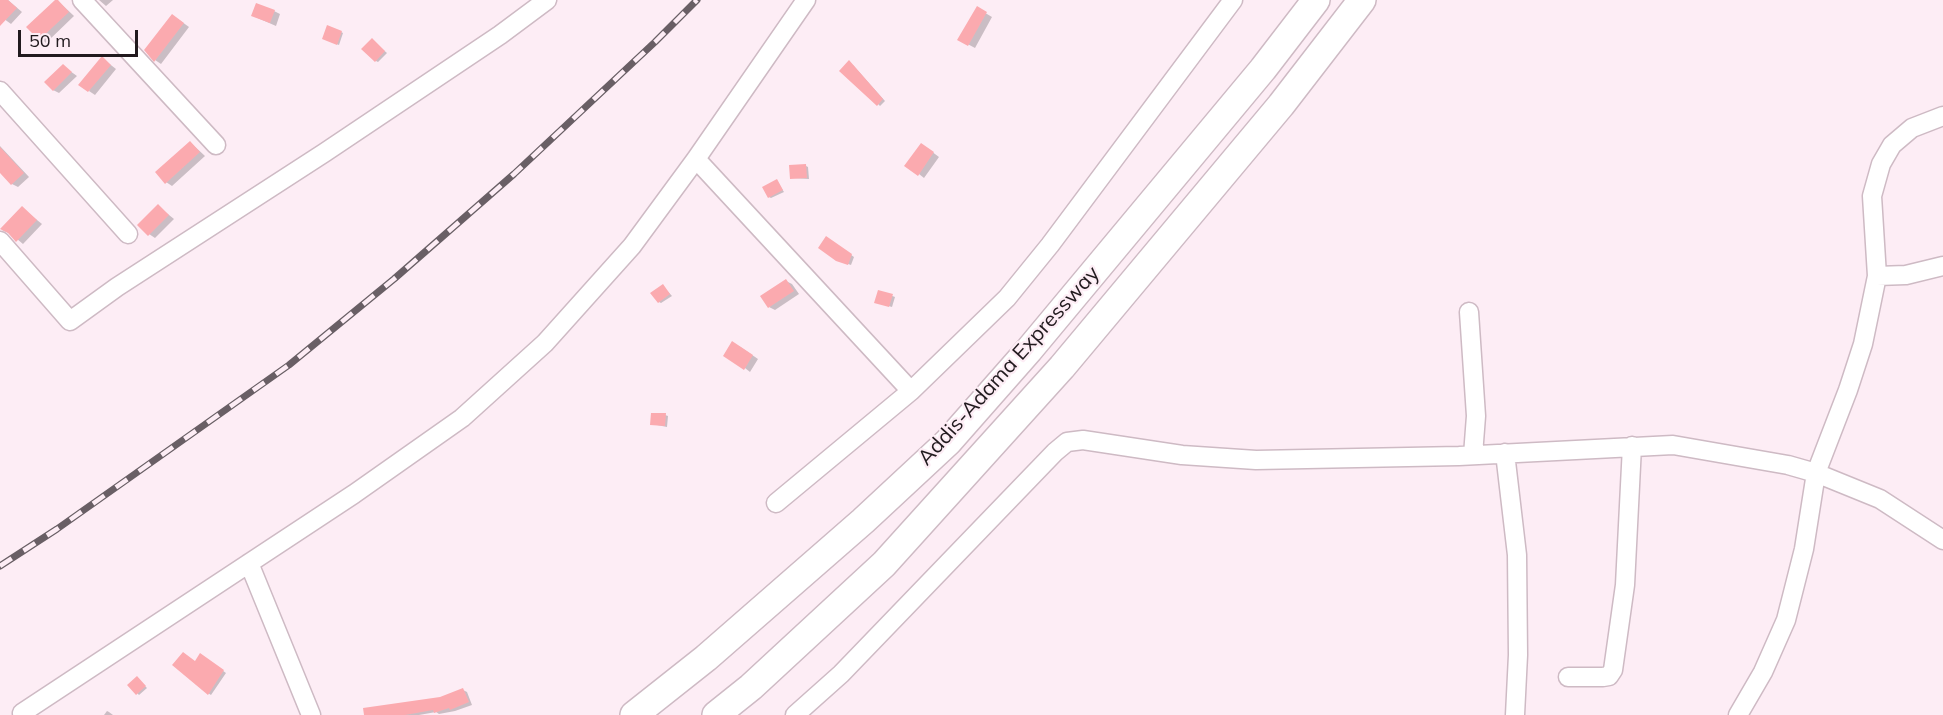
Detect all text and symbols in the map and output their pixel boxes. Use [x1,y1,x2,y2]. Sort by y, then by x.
scale bar [21,18,141,56]
text: 50 m [29,29,71,52]
street label: Addis-Adama Expressway [913,261,1105,471]

